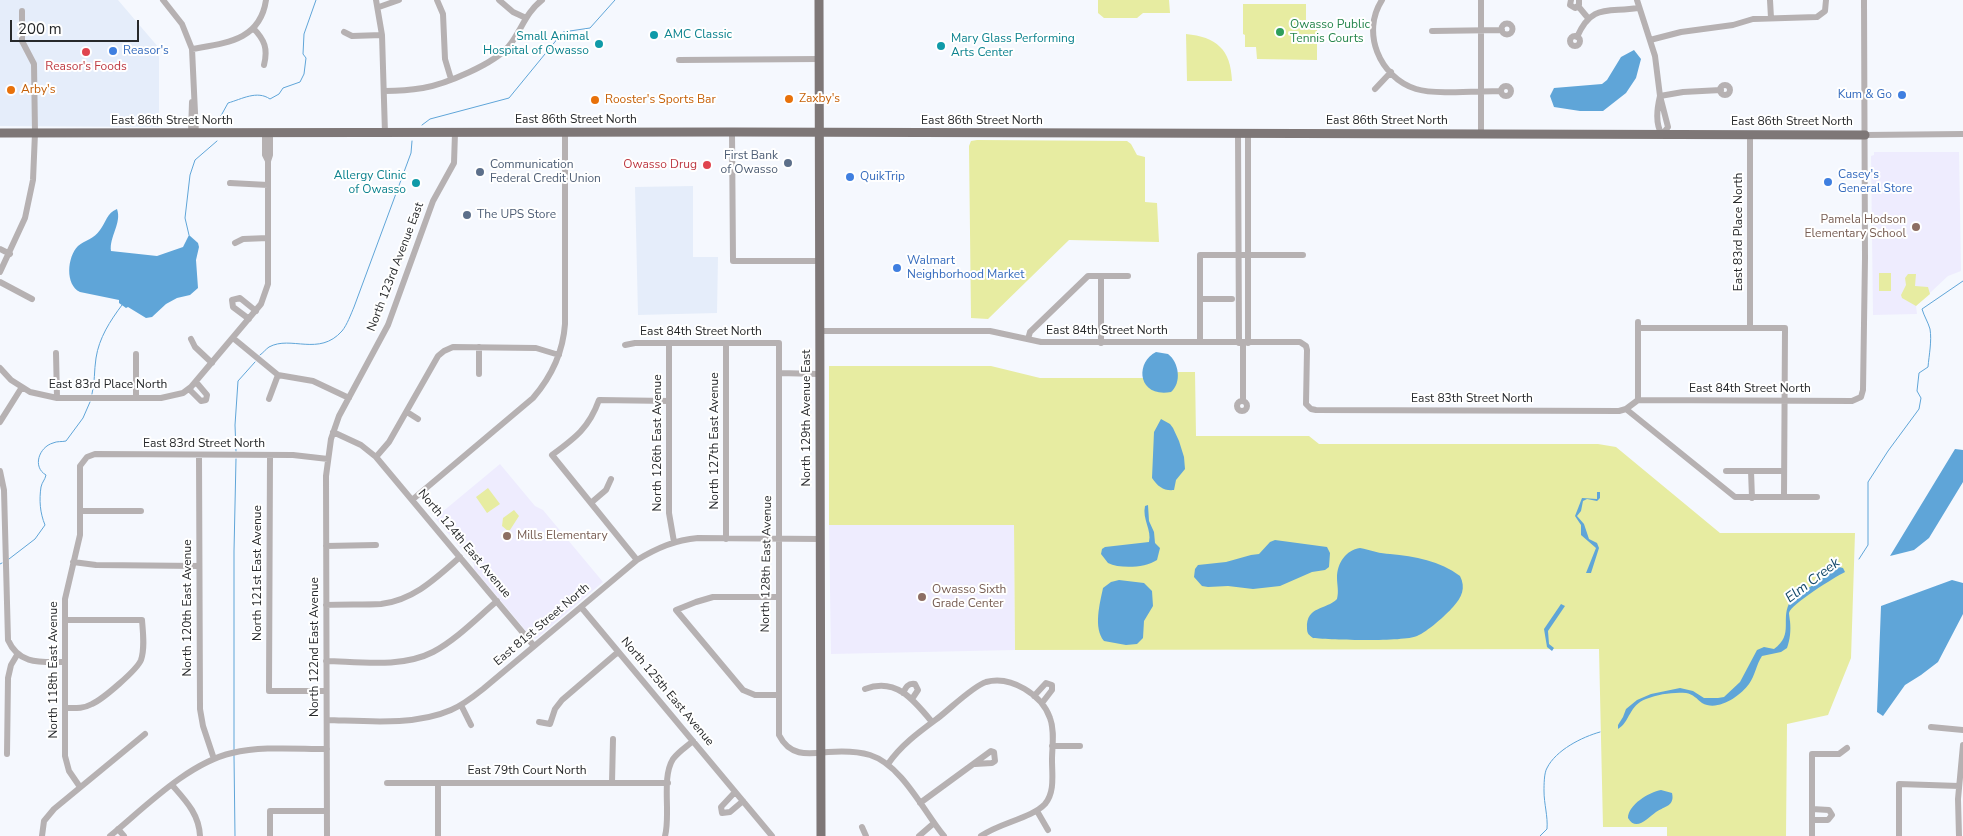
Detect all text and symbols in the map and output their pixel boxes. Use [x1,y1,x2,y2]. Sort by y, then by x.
scale bar [12,10,141,42]
place label: Owasso Public Tennis Courts [1290,18,1370,46]
text: 200 m [18,19,62,39]
marker: Owasso Public Tennis Courts [1274,26,1286,38]
place label: AMC Classic [664,28,732,42]
marker: AMC Classic [648,29,660,41]
place label: Small Animal Hospital of Owasso [483,30,589,58]
place label: Mary Glass Performing Arts Center [951,32,1075,60]
marker: Small Animal Hospital of Owasso [593,38,605,50]
marker: Mary Glass Performing Arts Center [935,40,947,52]
place label: Reasor's [123,44,169,58]
marker: Reasor's [107,45,119,57]
marker: Reasor's Foods [80,46,92,58]
place label: Reasor's Foods [45,60,127,74]
place label: Arby's [21,83,56,97]
marker: Arby's [5,84,17,96]
place label: Kum & Go [1838,88,1892,102]
marker: Kum & Go [1896,89,1908,101]
place label: Zaxby's [799,92,840,106]
place label: Rooster's Sports Bar [605,93,716,107]
marker: Zaxby's [783,93,795,105]
marker: Rooster's Sports Bar [589,94,601,106]
street label: East 86th Street North [515,113,637,127]
street label: East 86th Street North [111,114,233,128]
street label: East 86th Street North [921,114,1043,128]
street label: East 86th Street North [1326,114,1448,128]
street label: East 86th Street North [1731,115,1853,129]
place label: First Bank of Owasso [721,149,778,177]
marker: First Bank of Owasso [782,157,794,169]
place label: Communication Federal Credit Union [490,158,601,186]
place label: Owasso Drug [623,158,697,172]
marker: Owasso Drug [701,159,713,171]
marker: Communication Federal Credit Union [474,166,486,178]
place label: Casey's General Store [1838,168,1912,196]
place label: Allergy Clinic of Owasso [334,169,406,197]
place label: QuikTrip [860,170,905,184]
marker: QuikTrip [844,171,856,183]
street label: East 83rd Place North [1732,173,1746,291]
marker: Casey's General Store [1822,176,1834,188]
marker: Allergy Clinic of Owasso [410,177,422,189]
street label: North 123rd Avenue East [365,200,427,334]
place label: The UPS Store [477,208,556,222]
marker: The UPS Store [461,209,473,221]
place label: Pamela Hodson Elementary School [1805,213,1906,241]
marker: Pamela Hodson Elementary School [1910,221,1922,233]
place label: Walmart Neighborhood Market [907,254,1024,282]
marker: Walmart Neighborhood Market [891,262,903,274]
street label: East 84th Street North [1046,324,1168,338]
street label: East 84th Street North [640,325,762,339]
street label: North 129th Avenue East [800,349,814,487]
street label: North 127th East Avenue [708,372,722,510]
street label: North 126th East Avenue [651,374,665,512]
street label: East 83rd Place North [49,378,167,392]
street label: East 84th Street North [1689,382,1811,396]
street label: East 83th Street North [1411,392,1533,406]
street label: East 83rd Street North [143,437,265,451]
street label: North 124th East Avenue [414,487,514,601]
street label: North 128th East Avenue [759,495,775,633]
street label: North 121st East Avenue [251,505,265,641]
place label: Mills Elementary [517,529,608,543]
marker: Mills Elementary [501,530,513,542]
street label: North 120th East Avenue [181,539,195,677]
water label: Elm Creek [1782,555,1844,607]
street label: North 122nd East Avenue [308,577,322,717]
street label: East 81st Street North [491,581,593,669]
place label: Owasso Sixth Grade Center [932,583,1006,611]
marker: Owasso Sixth Grade Center [916,591,928,603]
street label: North 118th East Avenue [47,601,61,739]
street label: North 125th East Avenue [617,635,717,749]
street label: East 79th Court North [468,764,586,778]

